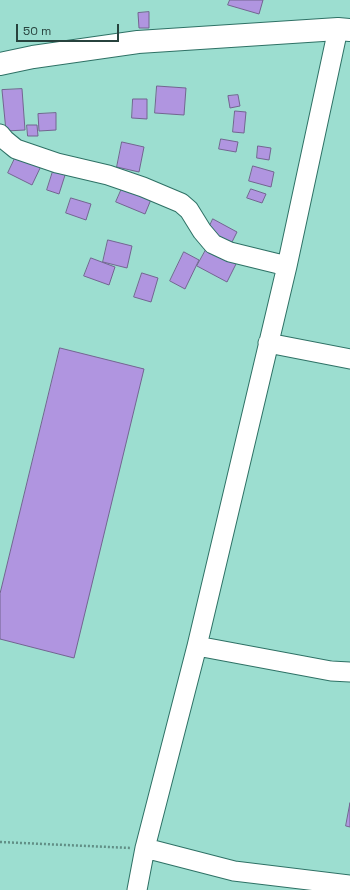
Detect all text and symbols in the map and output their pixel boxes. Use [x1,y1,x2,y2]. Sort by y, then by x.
scale bar [18,16,121,42]
text: 50 m [23,23,51,39]

